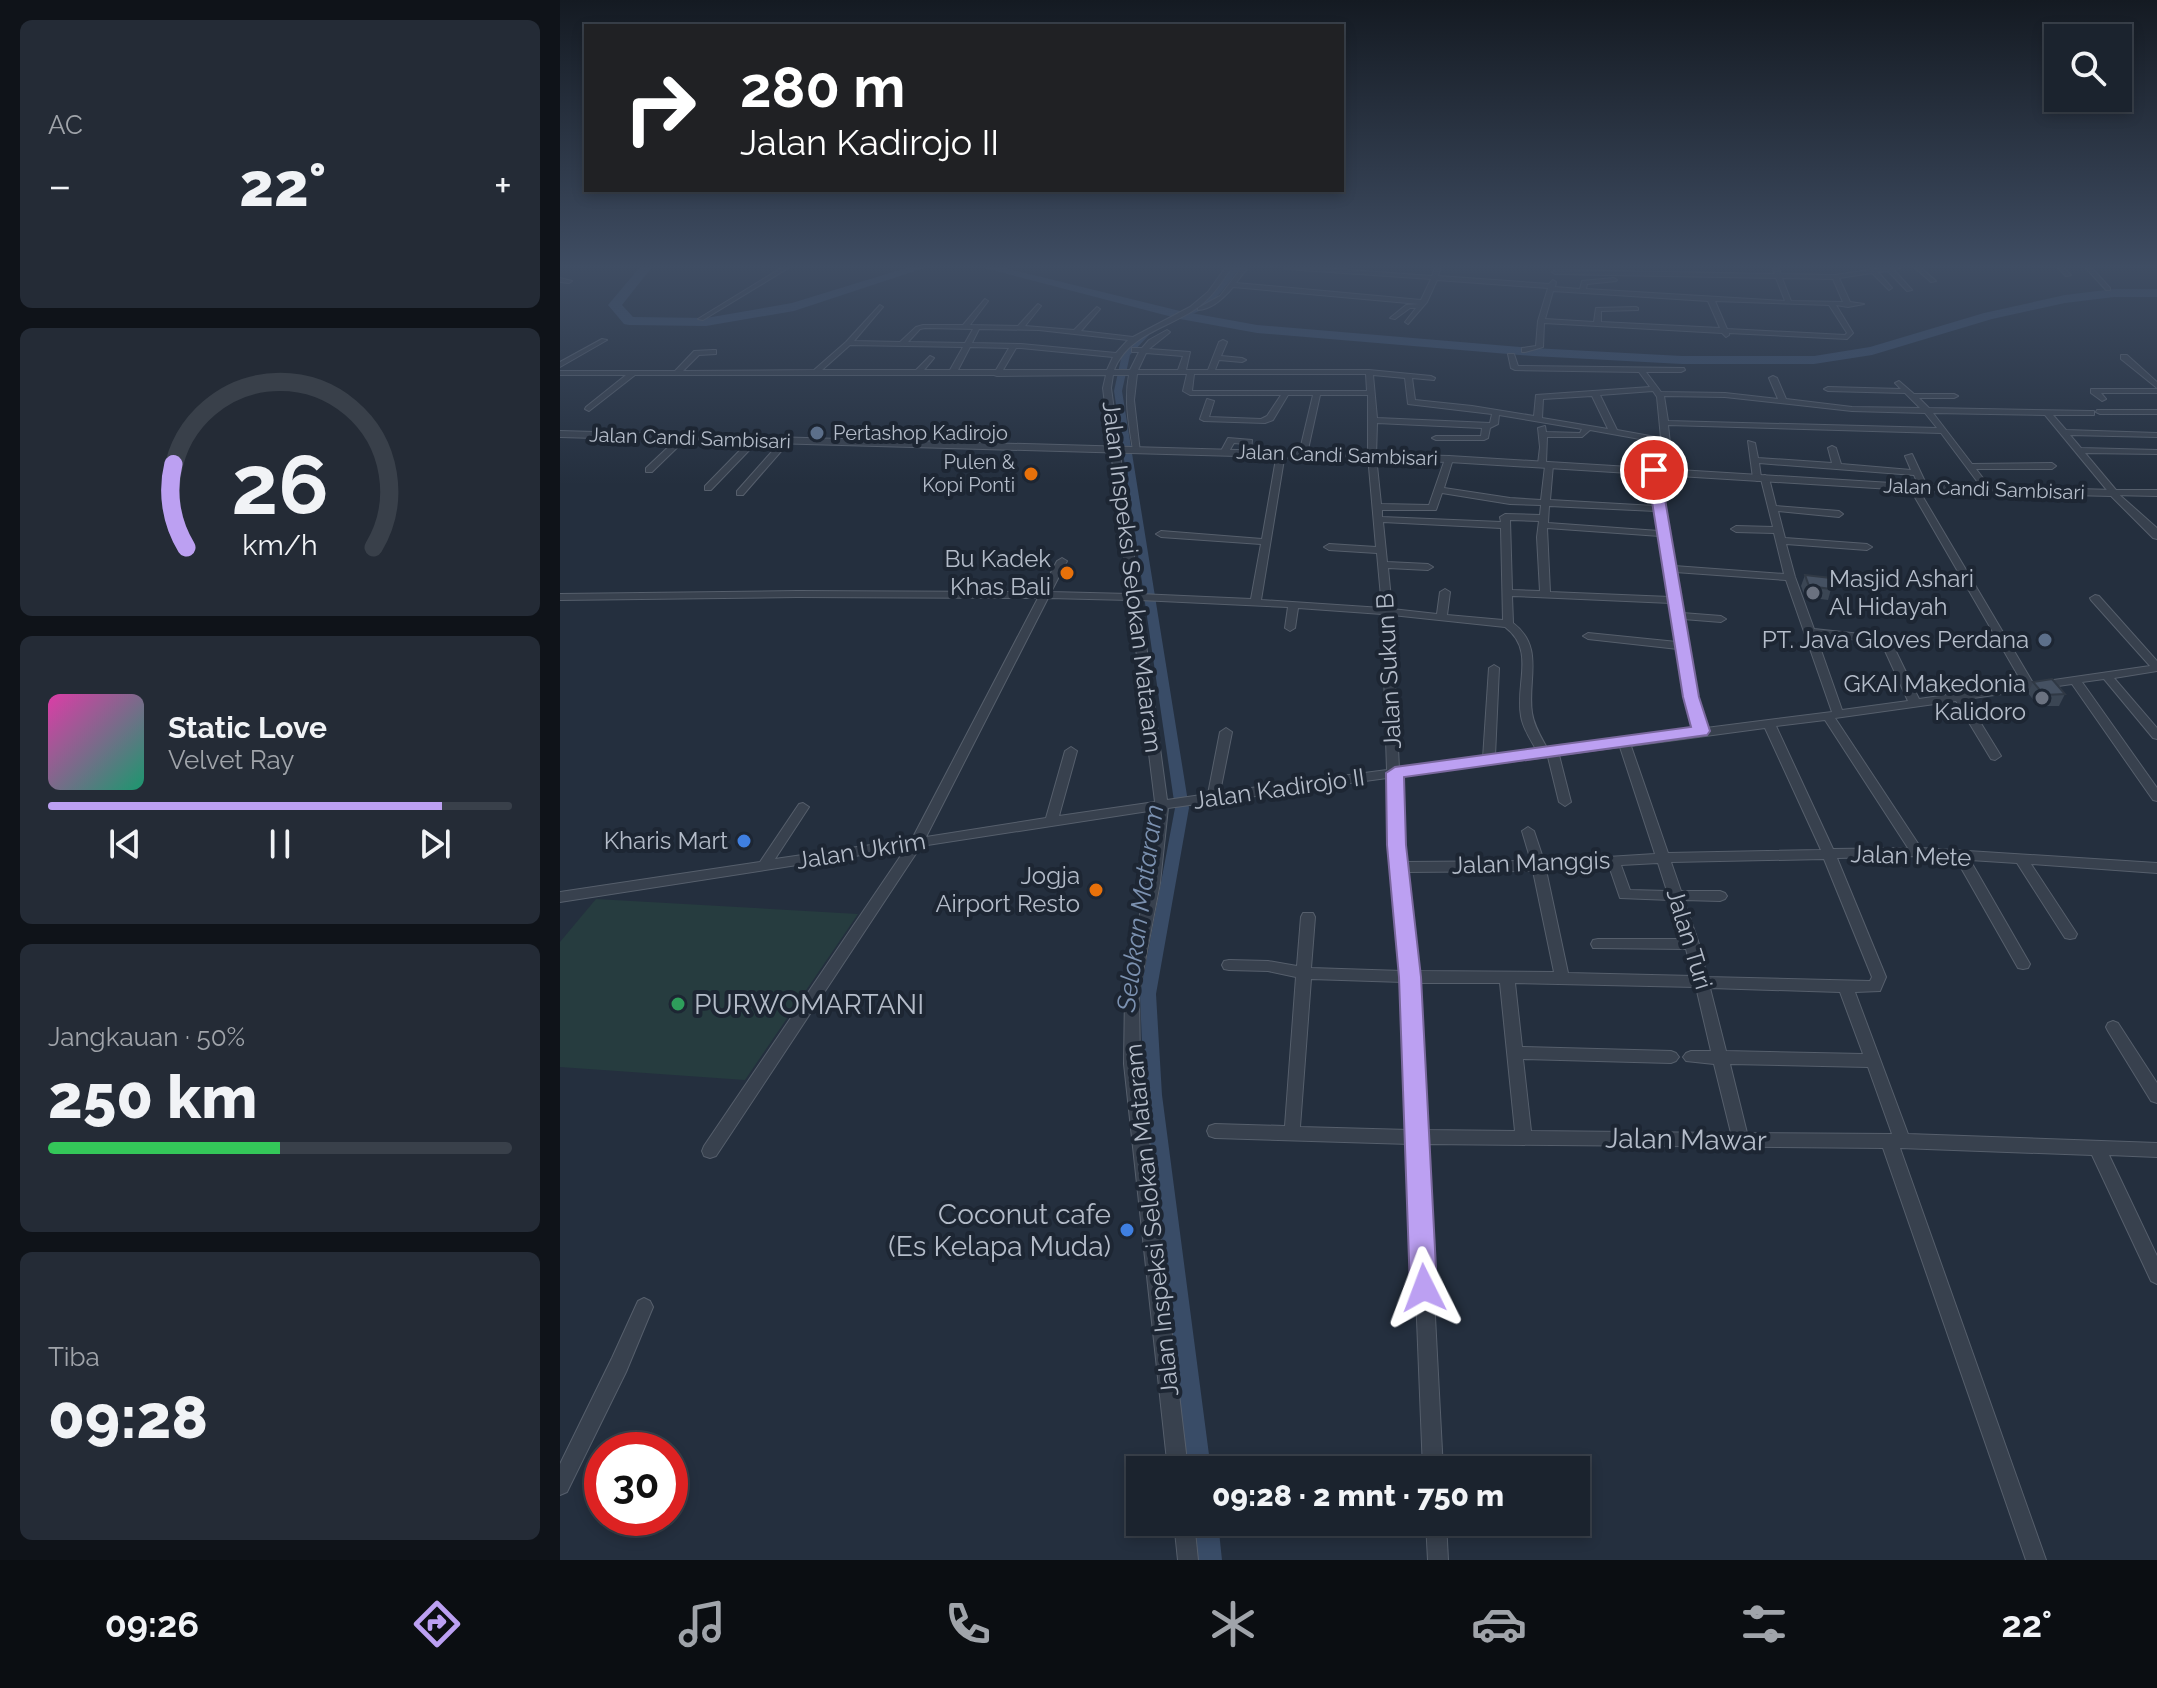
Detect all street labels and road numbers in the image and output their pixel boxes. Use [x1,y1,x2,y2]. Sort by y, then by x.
street label: Jalan Inspeksi Selokan Mataram [1097,399,1168,754]
street label: Jalan Candi Sambisari [589,422,791,454]
street label: Jalan Candi Sambisari [1236,439,1438,471]
street label: Jalan Candi Sambisari [1883,473,2085,505]
street label: Jalan Sukun B [1370,592,1407,750]
street label: Jalan Kadirojo II [1191,762,1367,815]
street label: Jalan Ukrim [794,826,928,875]
street label: Jalan Mete [1850,839,1972,872]
street label: Jalan Manggis [1451,845,1611,880]
street label: Jalan Turi [1660,885,1719,993]
street label: Jalan Inspeksi Selokan Mataram [1119,1042,1184,1398]
street label: Jalan Mawar [1605,1122,1767,1157]

